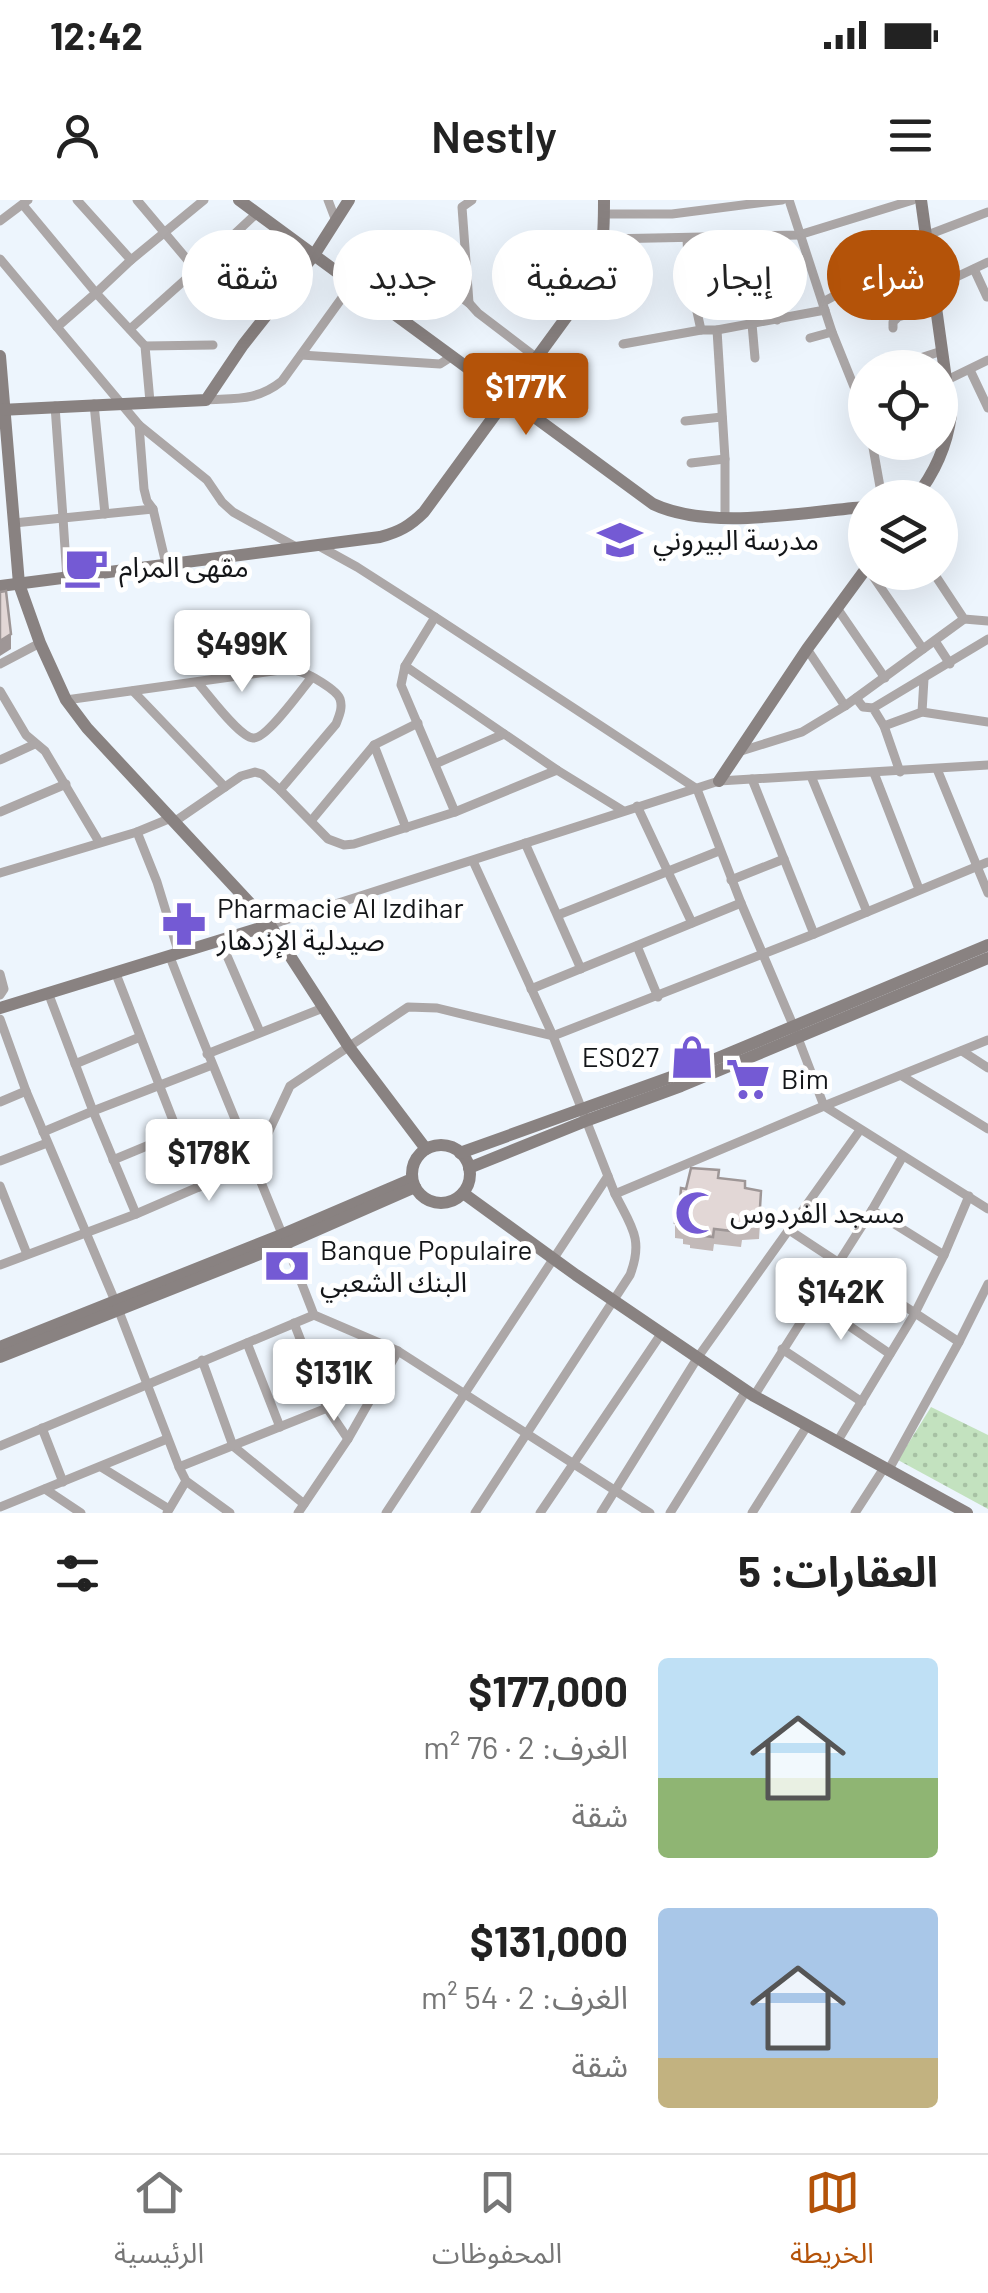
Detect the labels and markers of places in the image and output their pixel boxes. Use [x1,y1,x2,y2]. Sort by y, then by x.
pin: $177K [456,353,596,438]
school or university icon: مدرسة البيروني [596,516,644,564]
place label: مدرسة البيروني [653,522,819,561]
cafe icon: مقهى المرام [62,543,110,591]
place label: مقهى المرام [119,549,249,588]
pin: $499K [172,610,312,695]
place label: Pharmacie Al Izdihar صيدلية الإزدهار [216,890,464,959]
pharmacy icon: Pharmacie Al Izdihar صيدلية الإزدهار [160,900,208,948]
shop icon: ES027 [668,1033,716,1081]
place label: ES027 [582,1039,659,1073]
supermarket icon: Bim [724,1055,772,1103]
place label: Bim [781,1061,829,1095]
pin: $178K [139,1119,279,1204]
mosque icon: مسجد الفردوس [673,1189,721,1237]
place label: مسجد الفردوس [730,1195,905,1230]
place label: Banque Populaire البنك الشعبي [320,1232,532,1303]
bank icon: Banque Populaire البنك الشعبي [263,1242,311,1290]
pin: $142K [771,1258,911,1343]
pin: $131K [264,1339,404,1424]

